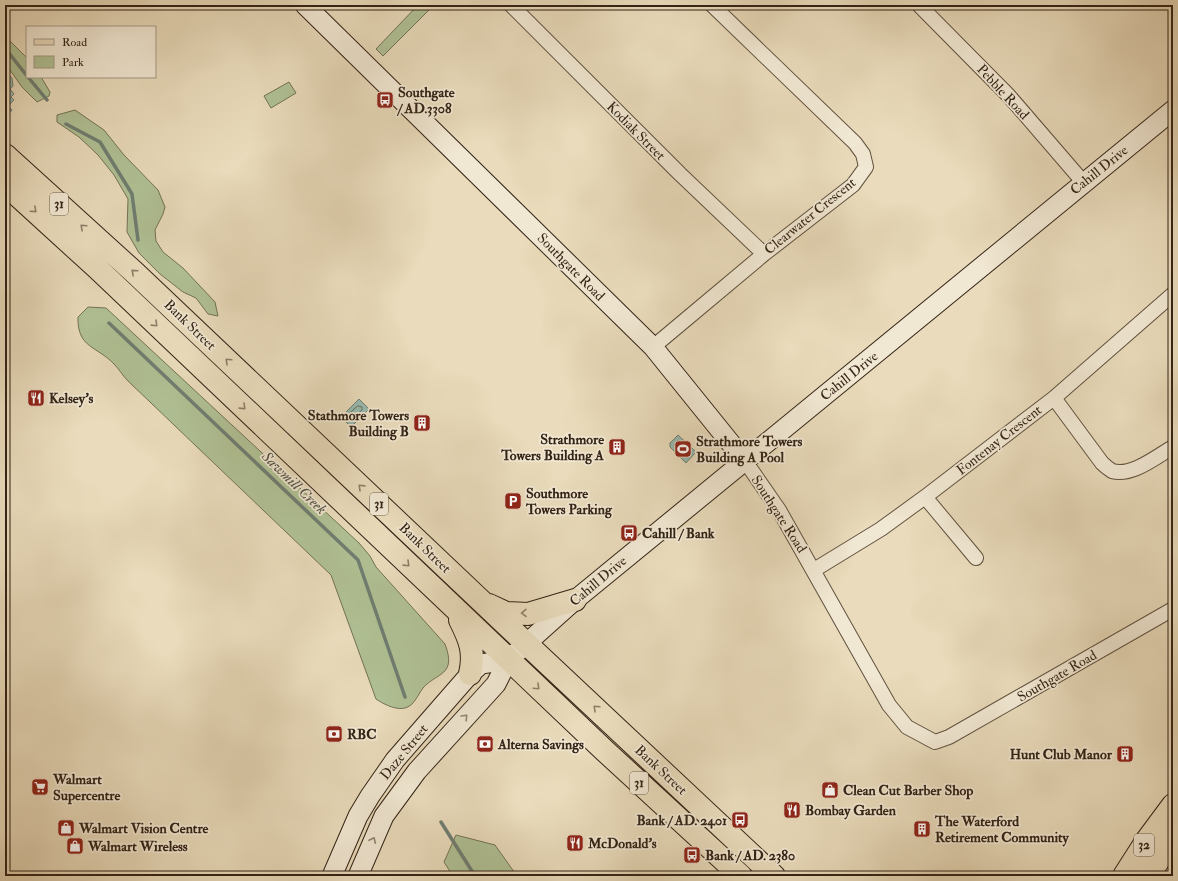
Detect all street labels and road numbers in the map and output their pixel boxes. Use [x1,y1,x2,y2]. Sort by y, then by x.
street label: Pebble Road [973,61,1033,123]
street label: Kodiak Street [603,98,669,164]
street label: Cahill Drive [1067,142,1131,198]
street label: Clearwater Crescent [761,174,859,258]
road number: 31 [50,193,68,215]
street label: Southgate Road [534,230,609,305]
street label: Bank Street [161,296,220,354]
street label: Cahill Drive [817,348,881,404]
street label: Fontenay Crescent [953,401,1046,479]
street label: Southgate Road [748,472,810,556]
road number: 31 [370,493,388,515]
street label: Bank Street [396,519,455,577]
street label: Cahill Drive [566,552,630,610]
street label: Southgate Road [1014,646,1100,706]
street label: Daze Street [376,720,432,783]
street label: Bank Street [631,741,691,799]
road number: 31 [630,772,648,794]
road number: 32 [1134,834,1154,856]

